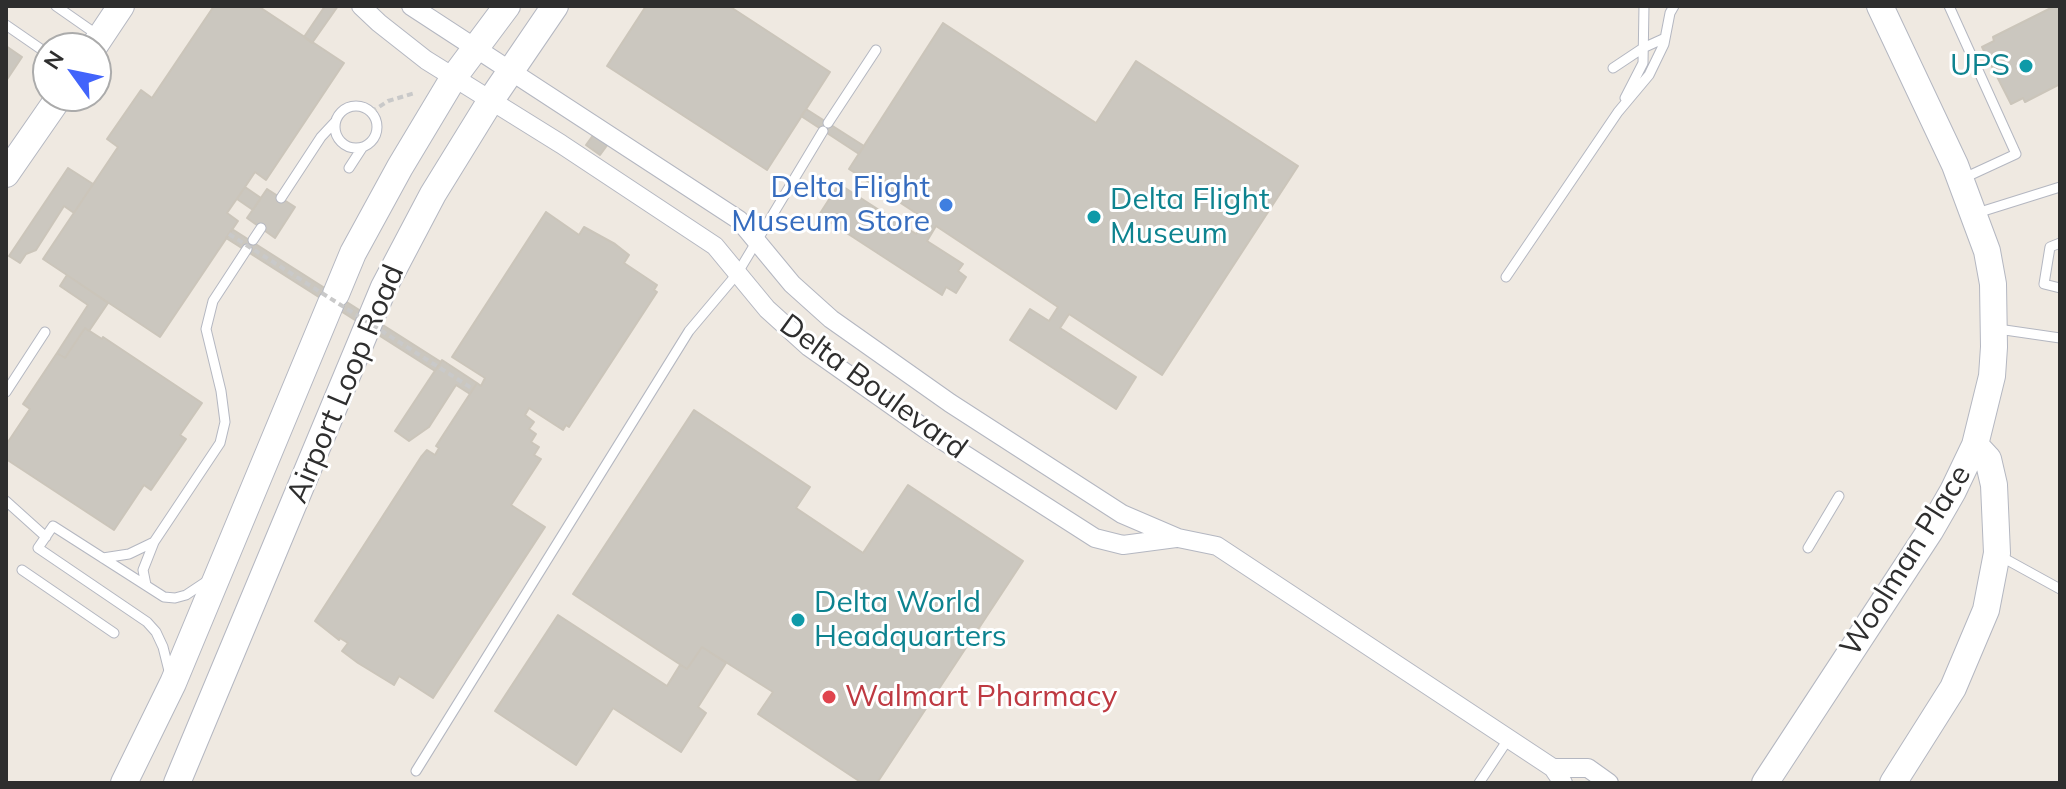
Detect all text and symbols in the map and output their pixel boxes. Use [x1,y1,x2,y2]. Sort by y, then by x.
north arrow [32,32,112,112]
text: N [37,45,70,75]
place label: UPS [1950,48,2010,84]
marker: UPS [2017,57,2035,75]
place label: Delta Flight Museum Store [731,170,930,240]
place label: Delta Flight Museum [1110,182,1270,252]
marker: Delta Flight Museum Store [937,196,955,214]
marker: Delta Flight Museum [1085,208,1103,226]
street label: Airport Loop Road [280,260,412,508]
street label: Delta Boulevard [772,307,974,467]
street label: Woolman Place [1833,459,1979,663]
place label: Delta World Headquarters [814,585,1007,656]
marker: Delta World Headquarters [789,611,807,629]
place label: Walmart Pharmacy [845,679,1117,715]
marker: Walmart Pharmacy [820,688,838,706]

